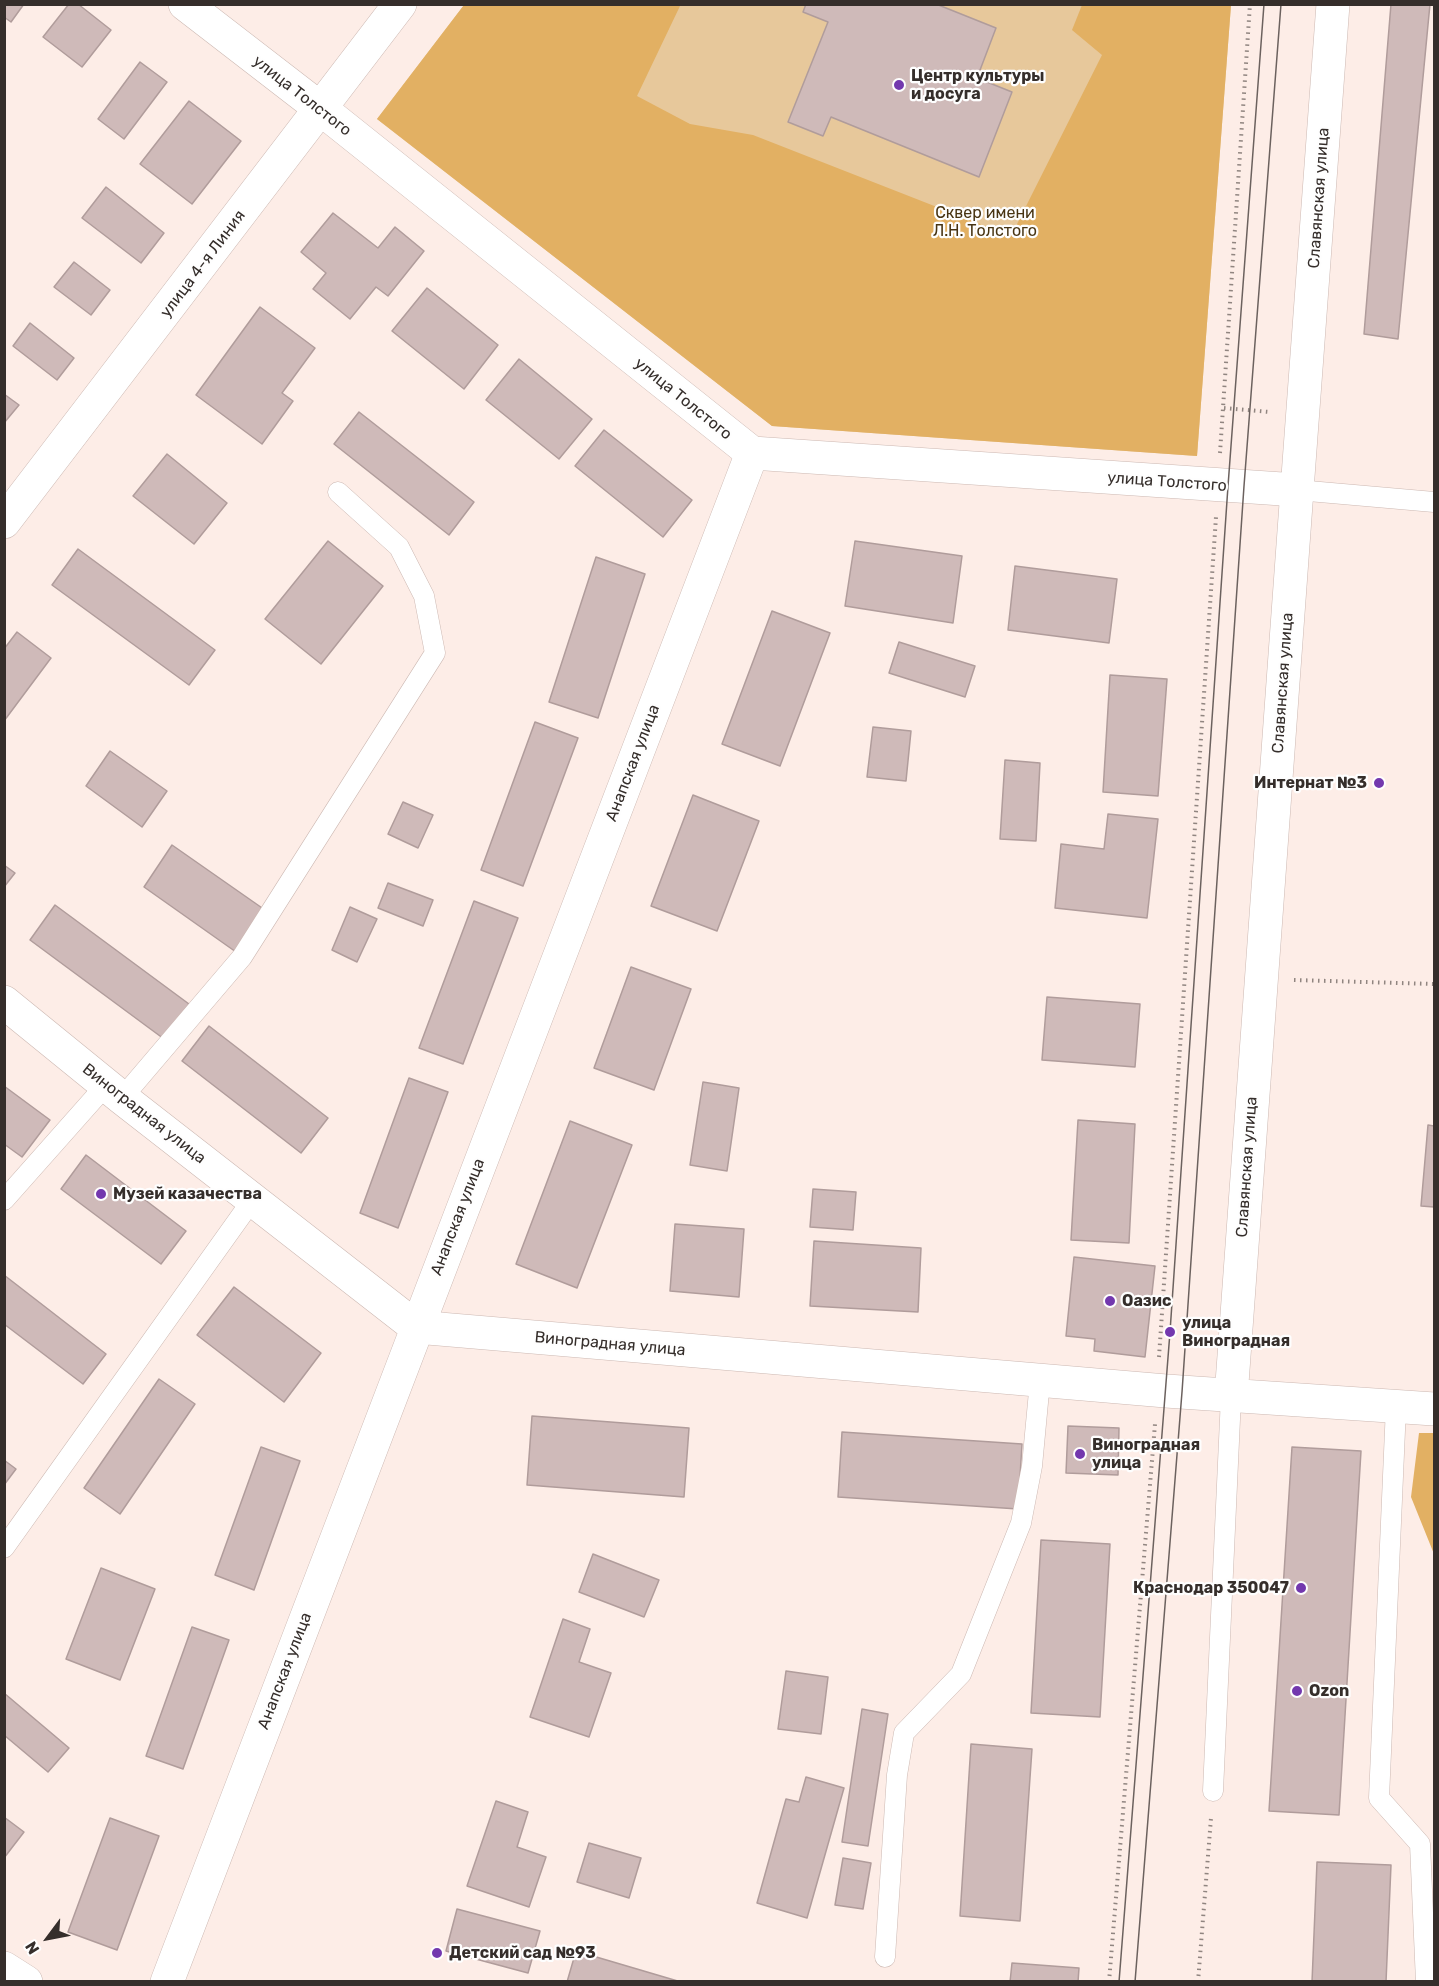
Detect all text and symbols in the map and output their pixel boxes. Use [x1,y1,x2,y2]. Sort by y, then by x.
street label: улица Толстого [249,52,355,140]
place label: Центр культуры и досуга [911,66,1045,104]
marker: Центр культуры и досуга [892,78,906,92]
street label: Славянская улица [1305,127,1333,269]
park label: Сквер имени Л.Н. Толстого [933,203,1037,241]
street label: улица 4-я Линия [156,207,250,321]
street label: улица Толстого [630,354,736,444]
street label: улица Толстого [1107,468,1227,496]
street label: Славянская улица [1269,612,1297,754]
street label: Анапская улица [602,702,664,824]
place label: Интернат №3 [1254,773,1367,793]
marker: Интернат №3 [1372,776,1386,790]
street label: Виноградная улица [78,1060,210,1168]
street label: Славянская улица [1233,1096,1261,1238]
street label: Анапская улица [427,1156,489,1278]
place label: Музей казачества [113,1184,262,1204]
marker: Музей казачества [94,1187,108,1201]
place label: Оазис [1122,1291,1171,1311]
marker: Оазис [1103,1294,1117,1308]
place label: улица Виноградная [1182,1313,1290,1351]
marker: улица Виноградная [1163,1325,1177,1339]
street label: Виноградная улица [534,1328,686,1360]
place label: Виноградная улица [1092,1435,1200,1473]
marker: Виноградная улица [1073,1447,1087,1461]
place label: Краснодар 350047 [1133,1578,1289,1598]
marker: Краснодар 350047 [1294,1581,1308,1595]
street label: Анапская улица [254,1610,316,1732]
place label: Ozon [1309,1681,1349,1701]
marker: Ozon [1290,1684,1304,1698]
north arrow [18,1908,78,1968]
text: N [21,1938,43,1958]
place label: Детский сад №93 [449,1943,596,1963]
marker: Детский сад №93 [430,1946,444,1960]

